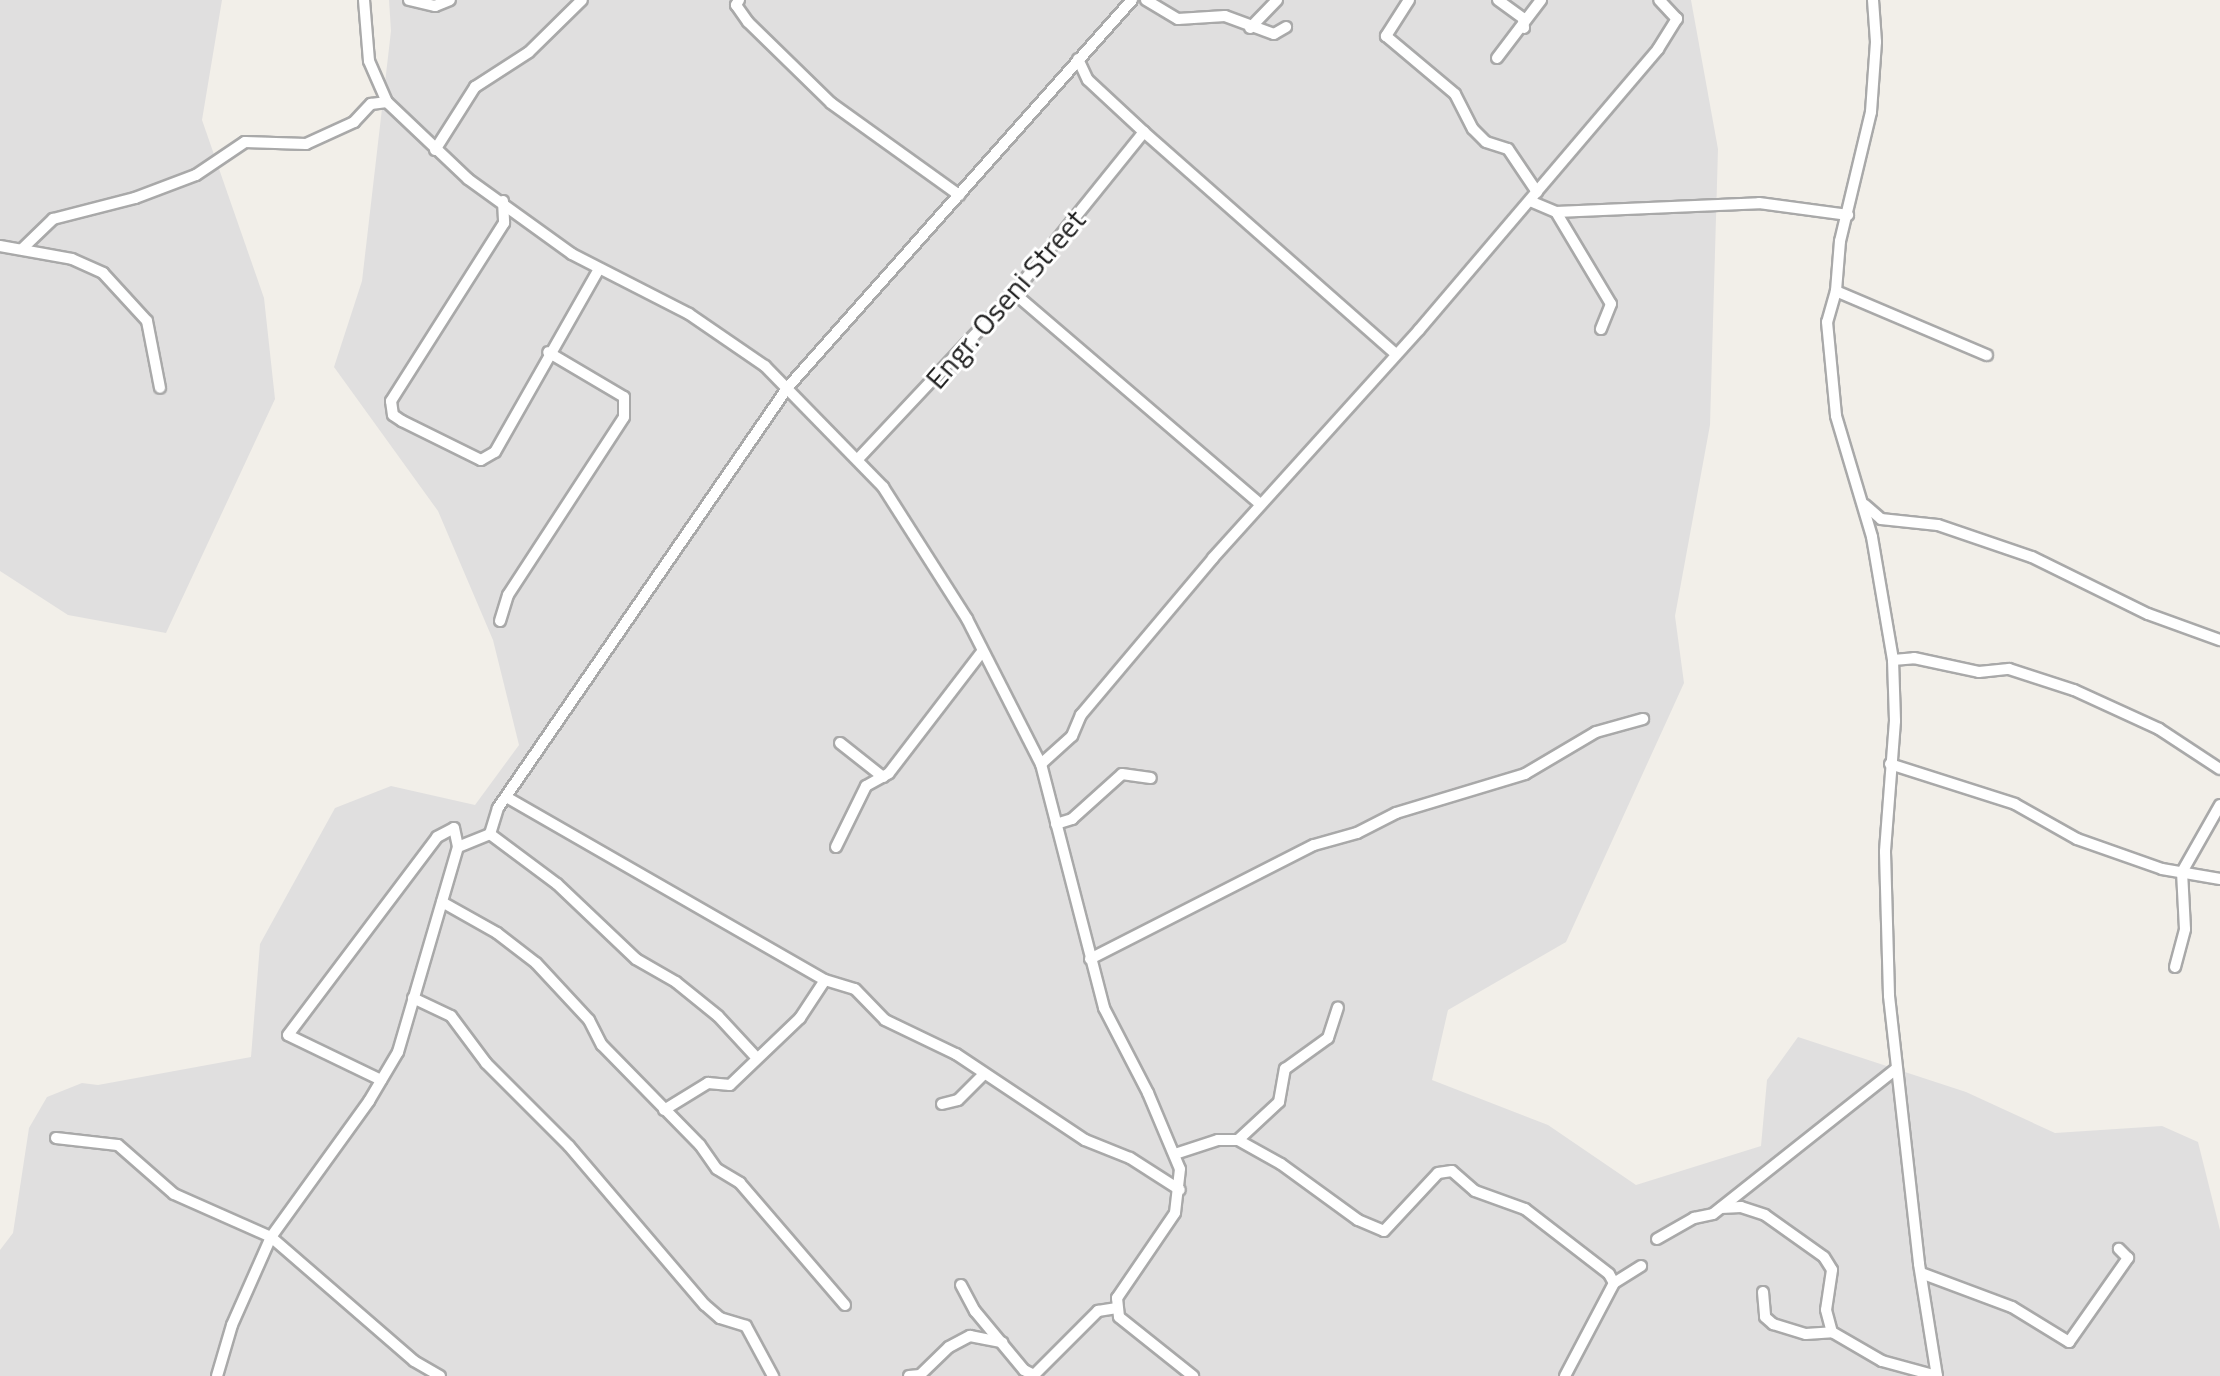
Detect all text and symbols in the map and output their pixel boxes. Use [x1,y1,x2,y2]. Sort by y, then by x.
street label: Engr. Oseni Street [917,202,1093,396]

